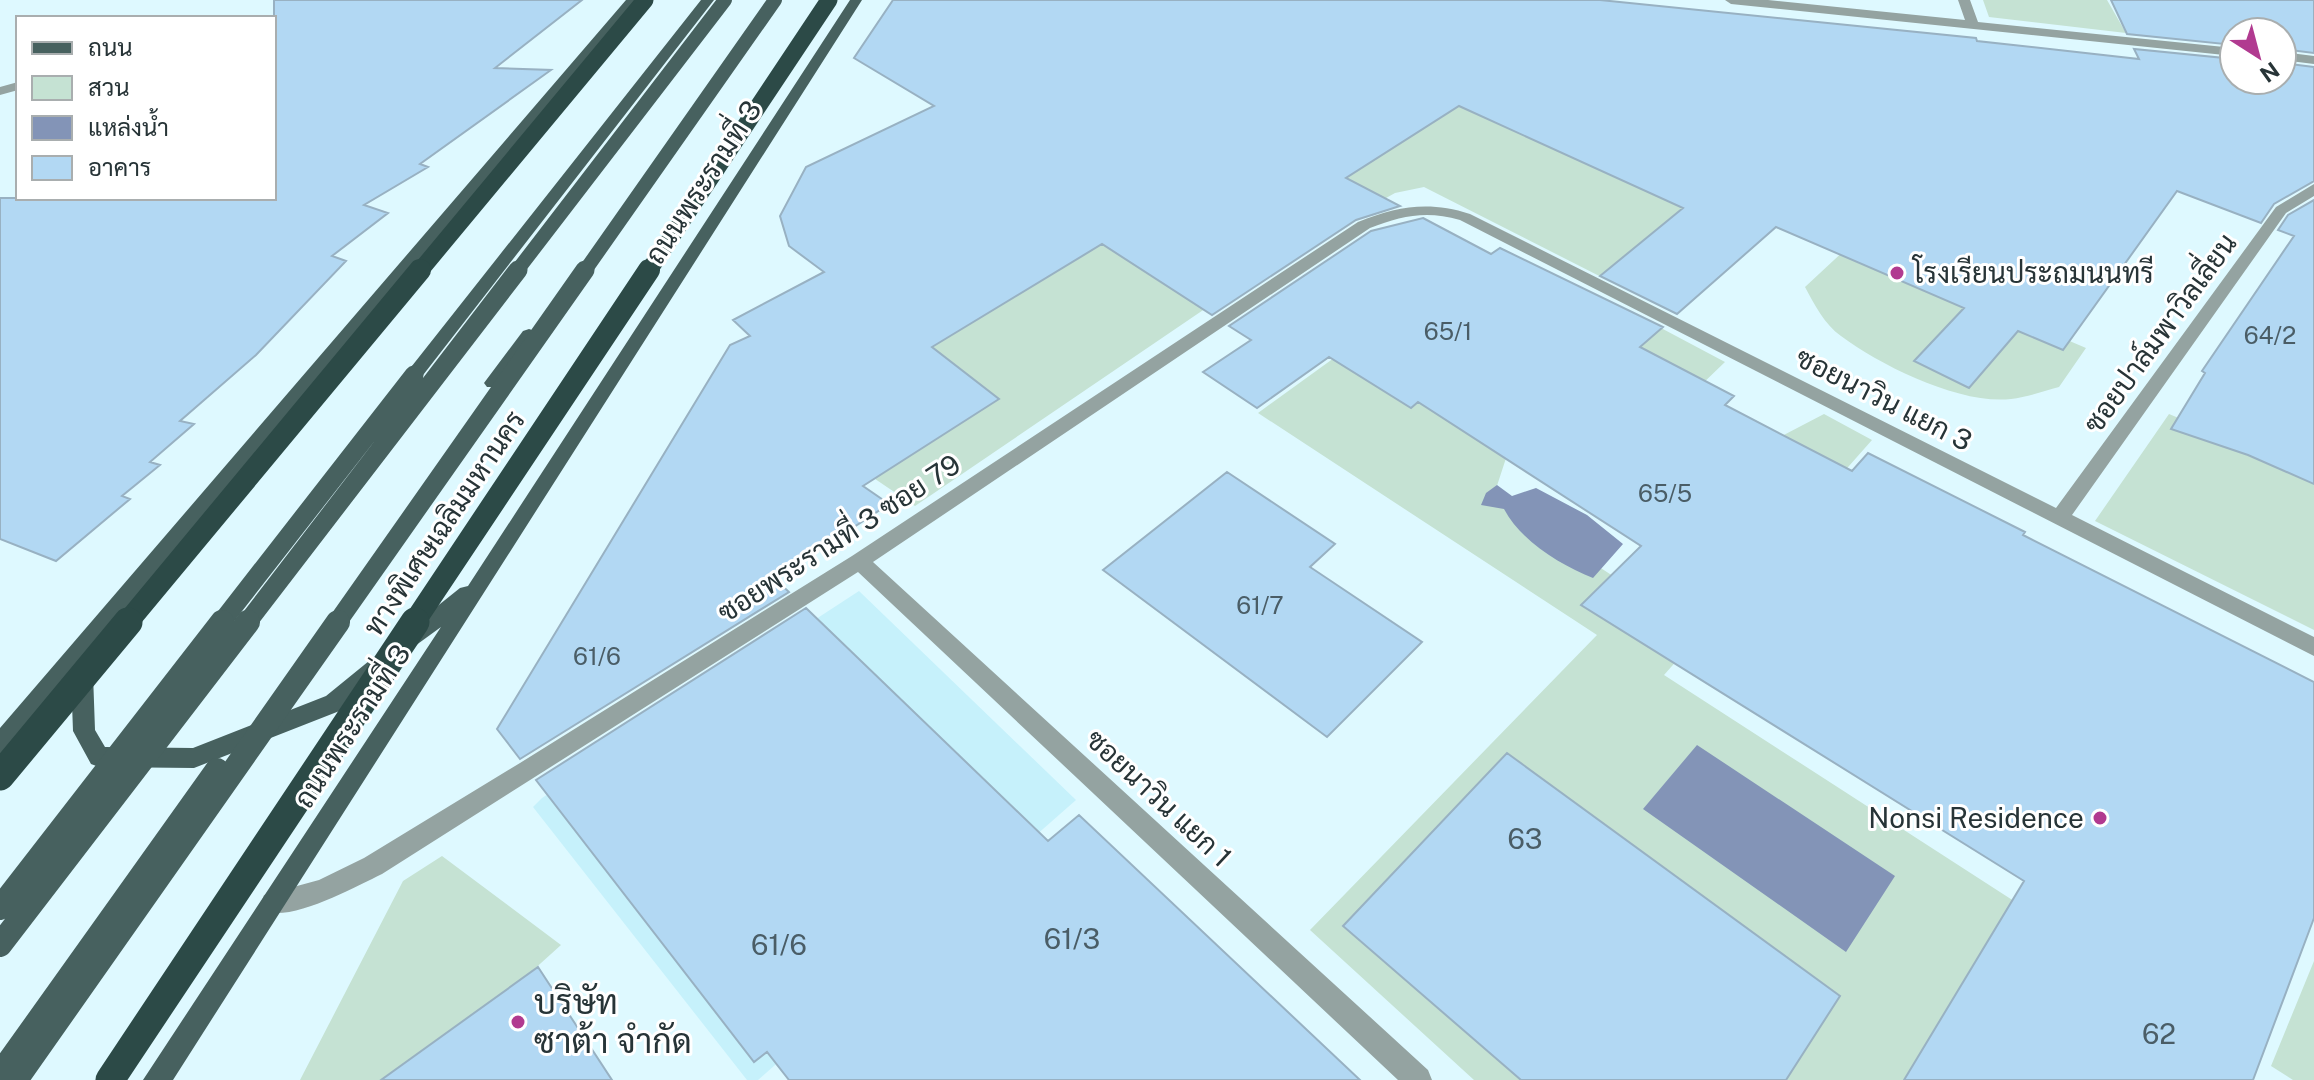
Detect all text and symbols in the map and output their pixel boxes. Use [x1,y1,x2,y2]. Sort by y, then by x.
legend [16,16,276,200]
north arrow [2218,16,2298,96]
text: ถนน [88,33,133,61]
text: N [2255,57,2284,88]
text: สวน [88,73,130,101]
street label: ถนนพระรามที่ 3 [632,90,768,269]
text: แหล่งน้ำ [88,108,169,141]
text: อาคาร [88,153,151,181]
street label: ซอยปาล์มพาวิลเลี่ยน [2071,223,2243,439]
place label: โรงเรียนประถมนนทรี [1911,254,2154,289]
marker: โรงเรียนประถมนนทรี [1888,264,1906,282]
house number: 65/1 [1424,317,1472,345]
house number: 64/2 [2244,321,2296,349]
street label: ซอยนาวิน แยก 3 [1791,340,1978,457]
street label: ทางพิเศษเฉลิมมหานคร [356,404,531,641]
street label: ซอยพระรามที่ 3 ซอย 79 [707,441,966,628]
house number: 65/5 [1638,479,1692,507]
house number: 61/7 [1236,591,1284,619]
street label: ถนนพระรามที่ 3 [281,634,417,813]
house number: 61/6 [573,642,621,670]
street label: ซอยนาวิน แยก 1 [1080,722,1239,873]
place label: Nonsi Residence [1868,801,2084,834]
marker: Nonsi Residence [2091,809,2109,827]
house number: 63 [1508,822,1542,855]
house number: 61/3 [1044,922,1100,955]
house number: 61/6 [751,928,807,961]
place label: บริษัท ซาต้า จำกัด [534,982,692,1061]
marker: บริษัท ซาต้า จำกัด [509,1013,527,1031]
house number: 62 [2142,1017,2176,1050]

